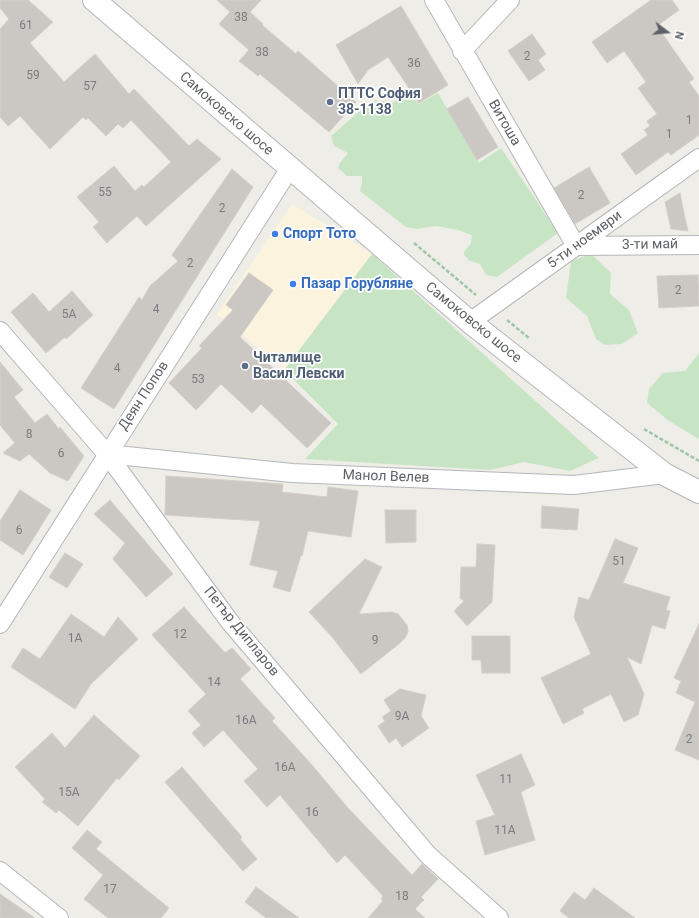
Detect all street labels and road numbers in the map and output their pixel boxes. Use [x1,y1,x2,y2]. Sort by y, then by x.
street label: Самоковско шосе [176,69,276,159]
street label: Витоша [484,97,524,149]
street label: 5-ти ноември [545,207,625,273]
street label: 3-ти май [622,236,678,254]
street label: Самоковско шосе [422,279,524,367]
street label: Деян Попов [115,358,173,434]
street label: Манол Велев [342,467,430,487]
street label: Петър Дипларов [200,584,282,680]

